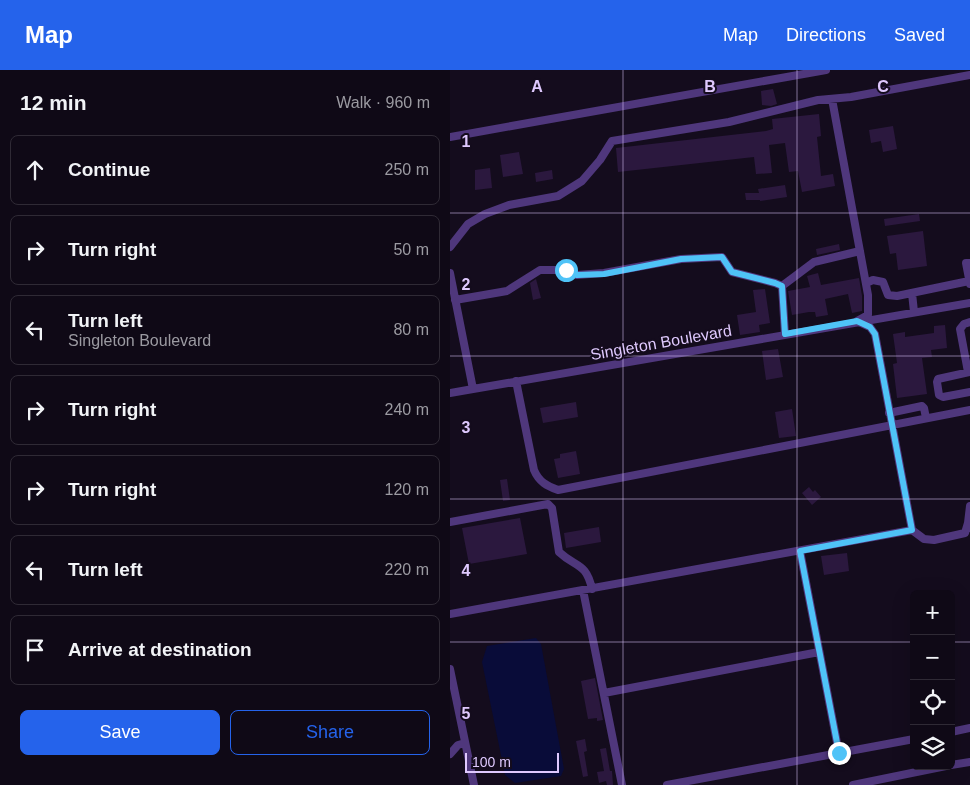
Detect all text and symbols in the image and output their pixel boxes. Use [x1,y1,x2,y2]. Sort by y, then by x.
text: Map [25,21,73,48]
text: Map [723,25,758,45]
text: Directions [786,25,866,45]
text: Saved [894,25,945,45]
text: A [531,78,543,95]
text: B [704,78,716,95]
text: C [877,78,889,95]
text: 12 min [20,91,87,114]
text: Walk · 960 m [336,94,430,111]
text: 1 [462,133,471,150]
icon: ahead [21,156,49,184]
text: Continue [68,159,150,180]
text: 250 m [385,161,429,178]
icon: right [21,236,49,264]
text: Turn right [68,239,156,260]
text: 50 m [393,241,429,258]
route start [555,259,578,282]
text: 2 [462,276,471,293]
text: Turn left [68,310,143,331]
icon: left [21,316,49,344]
text: 80 m [393,321,429,338]
street label: Singleton Boulevard [589,322,733,363]
text: Singleton Boulevard [68,332,211,349]
icon: right [21,396,49,424]
text: Turn right [68,399,156,420]
text: 240 m [385,401,429,418]
text: 3 [462,419,471,436]
icon: right [21,476,49,504]
text: Turn right [68,479,156,500]
text: 120 m [385,481,429,498]
icon: left [21,556,49,584]
text: Turn left [68,559,143,580]
text: 220 m [385,561,429,578]
text: 4 [462,562,471,579]
map controls [910,590,955,770]
button: + [910,590,955,635]
button: − [910,635,955,680]
icon: arrive [21,636,49,664]
text: Arrive at destination [68,639,252,660]
button: locate [910,680,955,725]
text: 5 [462,705,471,722]
button: Save [20,710,220,755]
button: Share [230,710,430,755]
button: layers [910,725,955,770]
route end [828,742,851,765]
scale bar [465,750,559,773]
text: 100 m [472,754,511,770]

